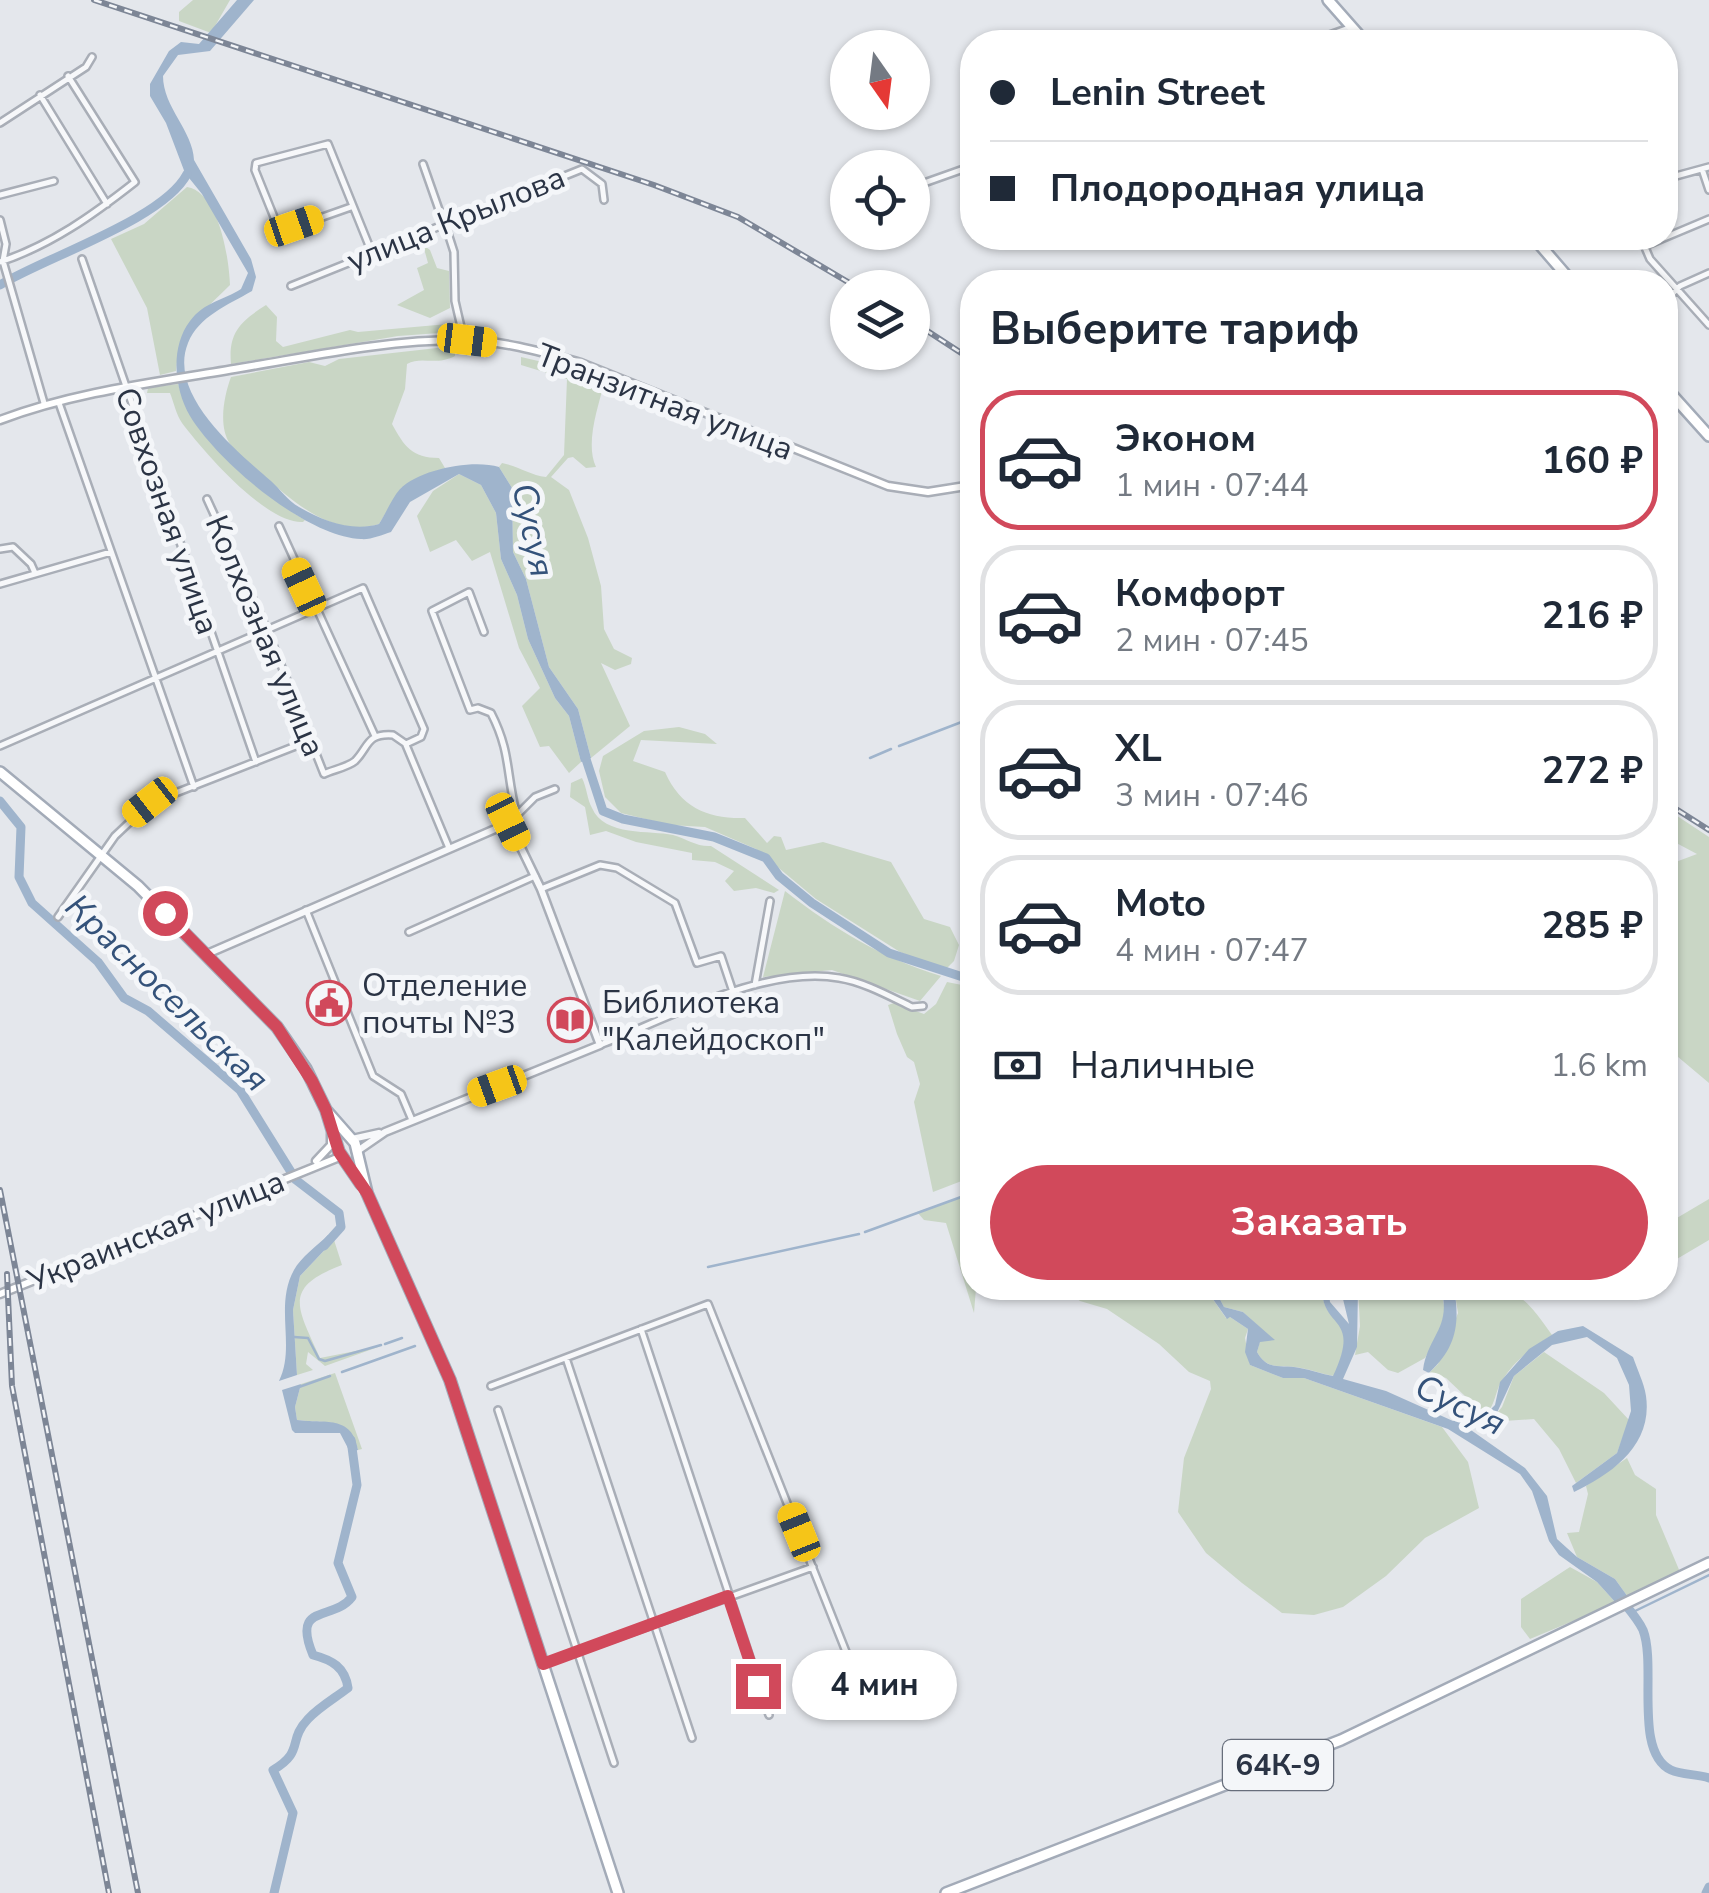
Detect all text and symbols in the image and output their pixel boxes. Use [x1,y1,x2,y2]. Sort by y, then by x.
north arrow [830,30,930,130]
map controls [830,30,930,370]
text: Lenin Street [1050,67,1265,118]
button: locate [830,150,930,250]
street label: улица Крылова [341,156,571,282]
text: Плодородная улица [1050,163,1425,214]
car [261,202,327,250]
button: layers [830,270,930,370]
text: Выберите тариф [990,299,1360,360]
car [435,321,499,359]
street label: Транзитная улица [531,333,799,471]
street label: Совхозная улица [105,382,229,640]
text: Эконом [1115,413,1256,464]
icon: car [995,415,1085,505]
text: 160 ₽ [1542,435,1643,486]
text: 1 мин · 07:44 [1115,464,1309,507]
water label: Сусуя [500,479,566,581]
street label: Колхозная улица [195,509,335,763]
car [278,553,330,621]
text: Комфорт [1115,568,1284,619]
icon: car [995,570,1085,660]
text: 216 ₽ [1542,590,1643,641]
text: 2 мин · 07:45 [1115,619,1309,662]
text: XL [1115,723,1162,774]
icon: car [995,725,1085,815]
text: 272 ₽ [1542,745,1643,796]
car [117,772,183,832]
text: 3 мин · 07:46 [1115,774,1309,817]
car [481,788,535,856]
text: Moto [1115,878,1206,929]
icon: car [995,880,1085,970]
water label: Красносельская [55,884,279,1102]
route start [143,891,188,936]
text: 285 ₽ [1542,900,1643,951]
text: 4 мин · 07:47 [1115,929,1309,972]
place label: Отделение почты №3 [362,964,527,1044]
public building icon: Отделение почты №3 [306,980,352,1026]
place label: Библиотека "Калейдоскоп" [602,981,825,1061]
library icon: Библиотека "Калейдоскоп" [547,997,593,1043]
icon: cash [990,1038,1045,1093]
text: Наличные [1070,1040,1255,1091]
text: 1.6 km [1551,1044,1648,1087]
car [464,1062,530,1110]
street label: Украинская улица [20,1160,291,1303]
button: Заказать [990,1165,1648,1280]
water label: Сусуя [1407,1363,1513,1447]
car [774,1499,824,1565]
callout: 4 мин [793,1651,958,1721]
text: 4 мин [830,1663,919,1706]
route end [736,1664,781,1709]
road number: 64К-9 [1223,1740,1333,1790]

